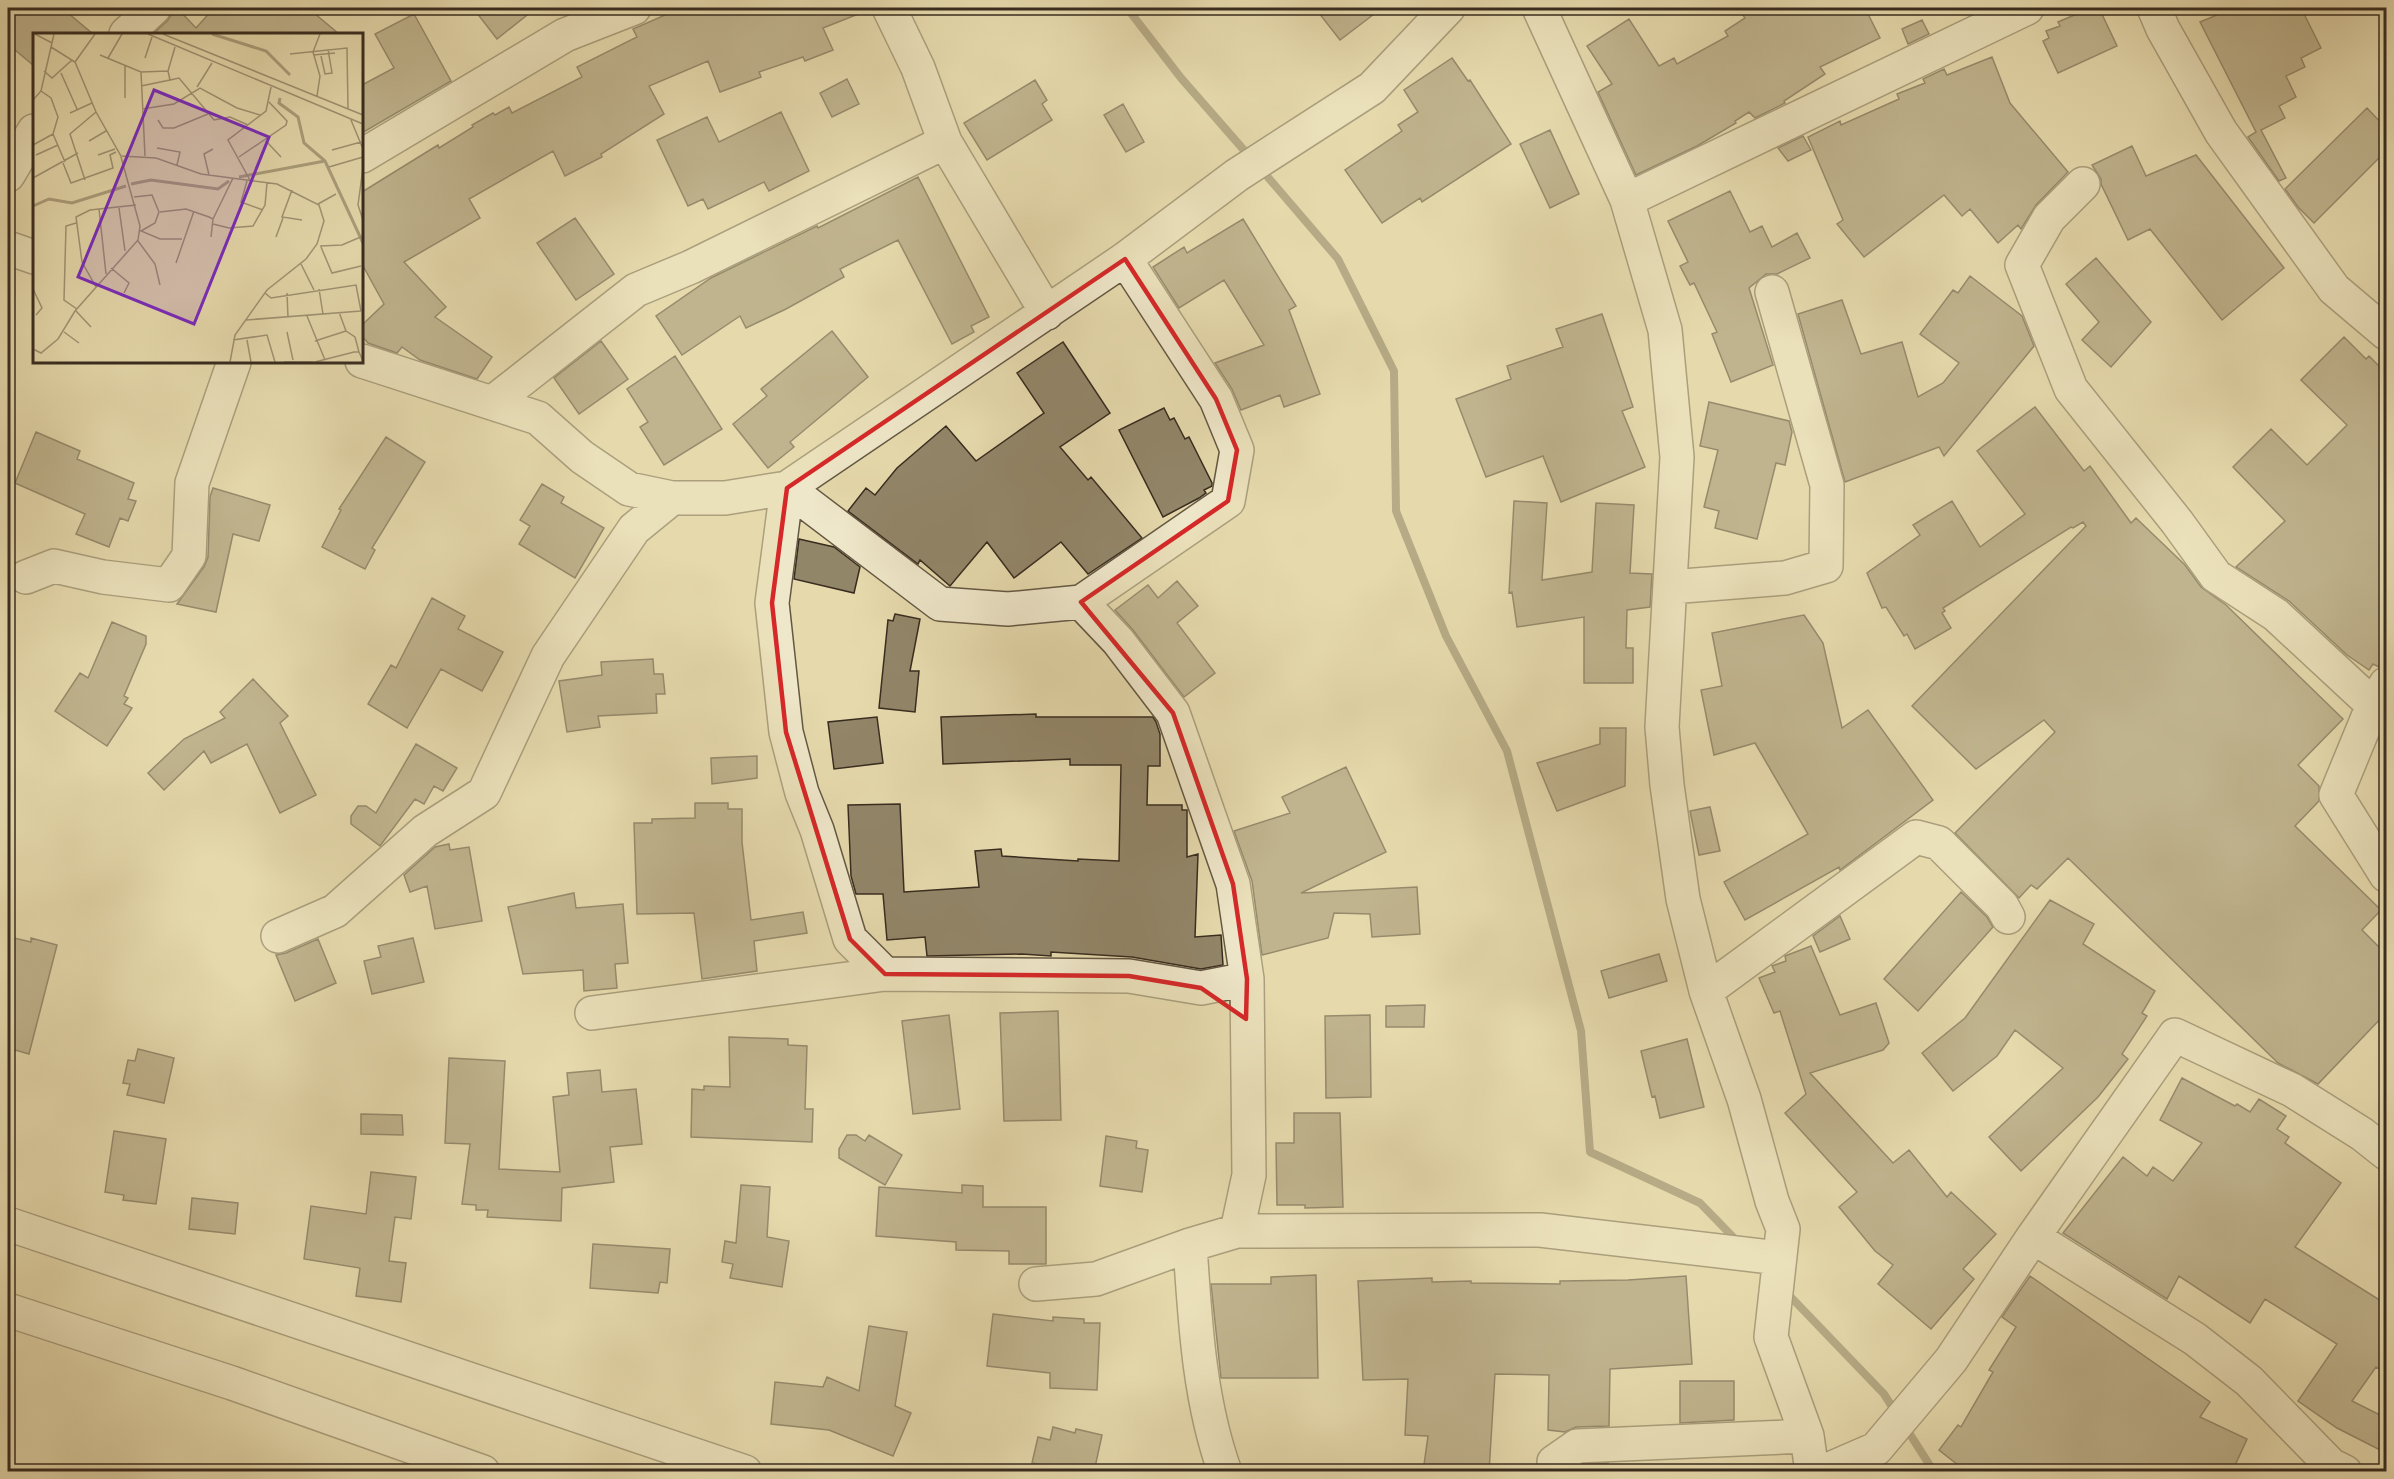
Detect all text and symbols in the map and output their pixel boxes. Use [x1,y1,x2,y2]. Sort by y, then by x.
inset map [33,33,363,363]

